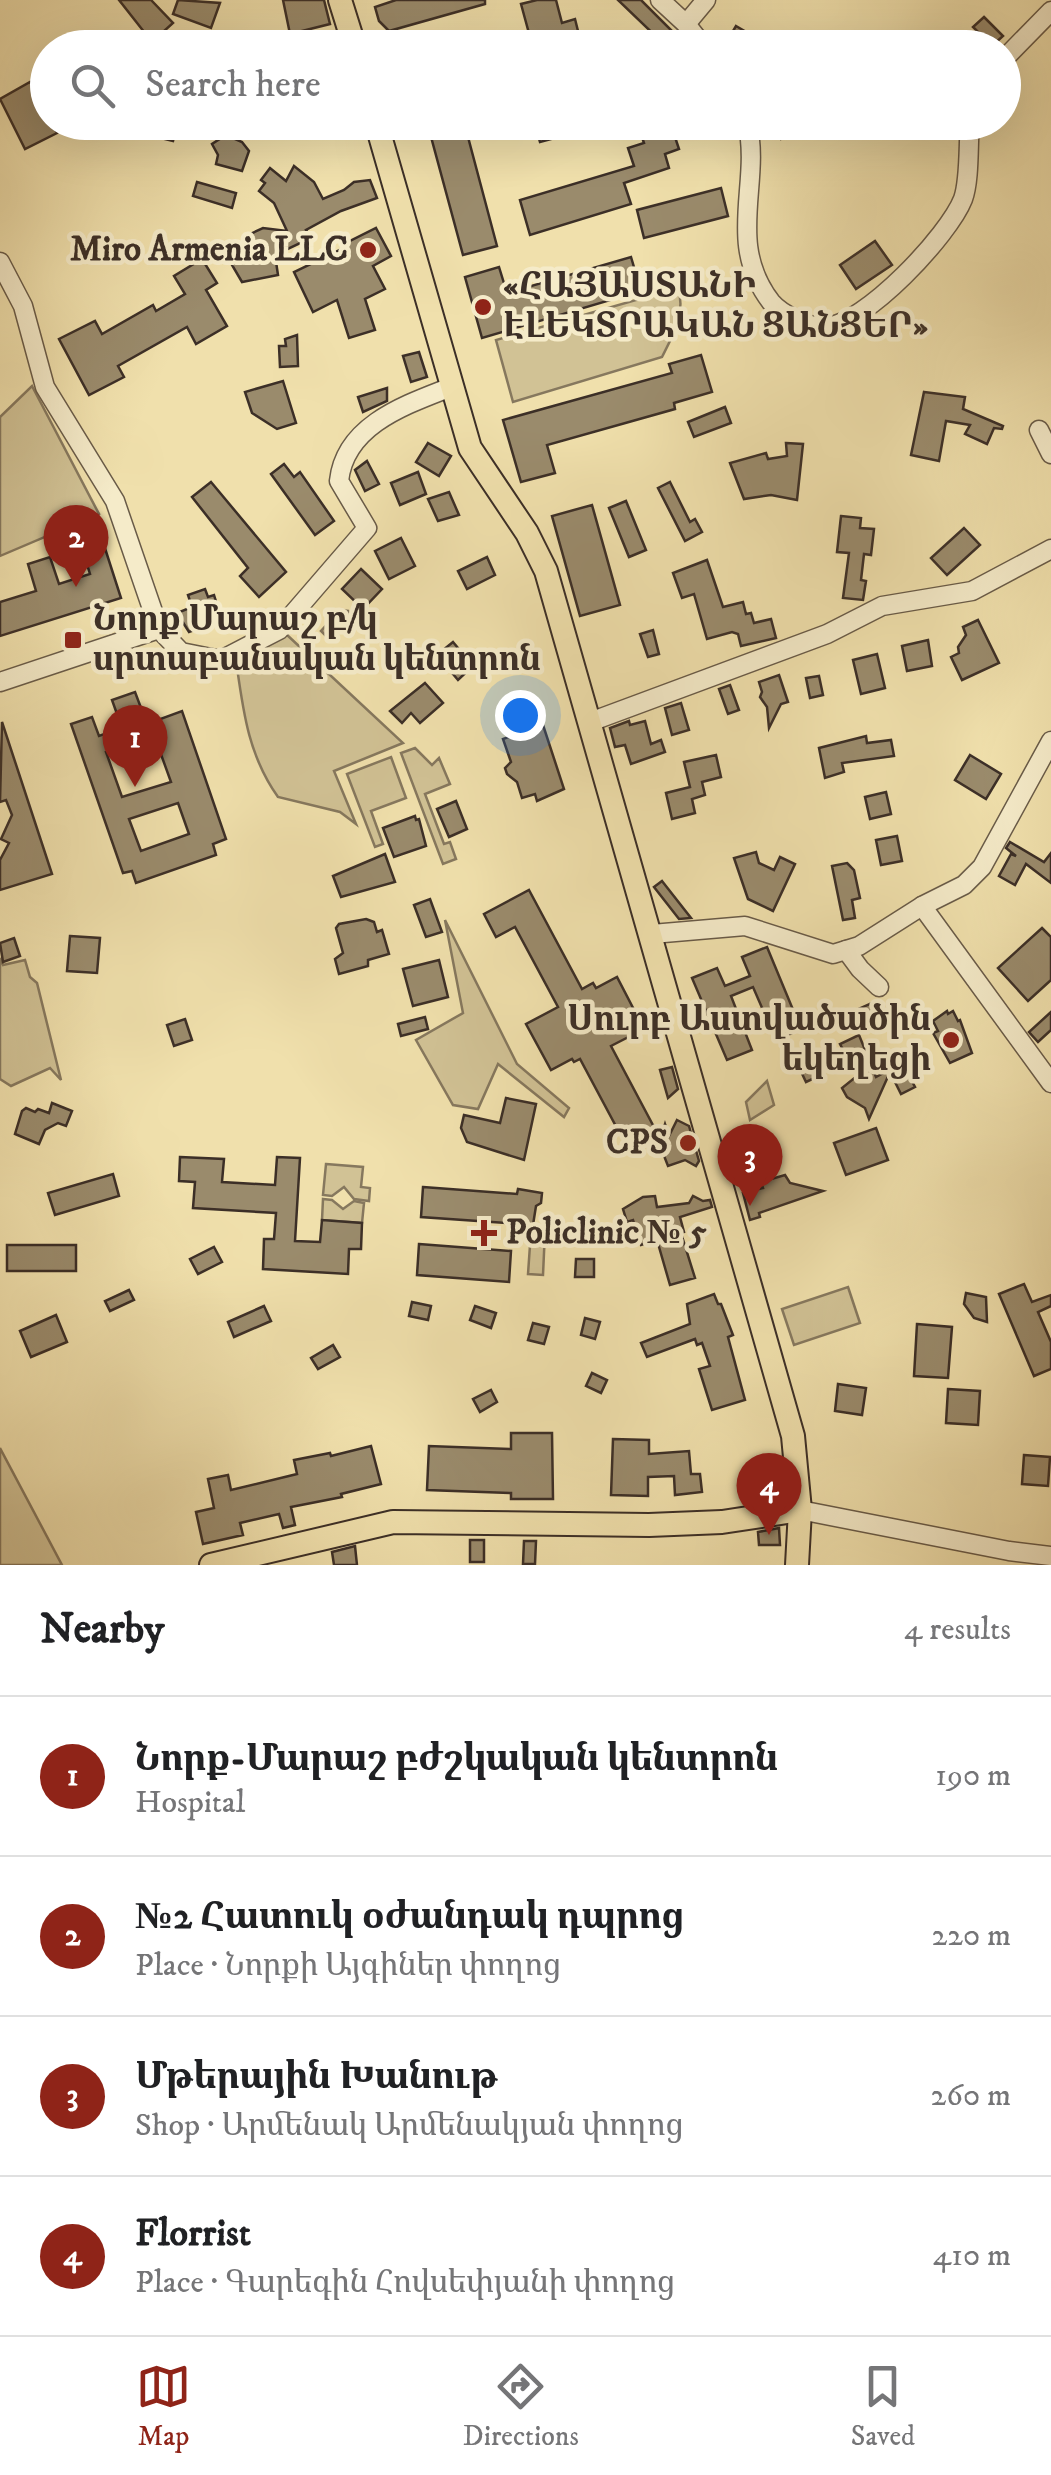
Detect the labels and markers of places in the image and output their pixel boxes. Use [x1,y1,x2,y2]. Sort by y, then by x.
place label: Miro Armenia LLC [70,228,348,272]
marker: Miro Armenia LLC [357,239,379,261]
place label: «ՀԱՅԱՍՏԱՆԻ ԷԼԵԿՏՐԱԿԱՆ ՑԱՆՑԵՐ» [503,265,928,349]
marker: «ՀԱՅԱՍՏԱՆԻ ԷԼԵԿՏՐԱԿԱՆ ՑԱՆՑԵՐ» [472,296,494,318]
pin: 2 [44,504,108,587]
place label: Նորք Մարաշ բ/կ սրտաբանական կենտրոն [93,598,541,682]
marker: Նորք Մարաշ բ/կ սրտաբանական կենտրոն [62,629,84,651]
pin: 1 [102,704,168,787]
place label: Սուրբ Աստվածածին եկեղեցի [567,998,931,1082]
marker: Սուրբ Աստվածածին եկեղեցի [940,1029,962,1051]
place label: CPS [606,1121,668,1165]
pin: 3 [718,1124,782,1206]
marker: CPS [677,1132,699,1154]
place label: Policlinic № 5 [506,1211,707,1255]
marker: Policlinic № 5 [471,1220,497,1246]
pin: 4 [736,1452,802,1535]

